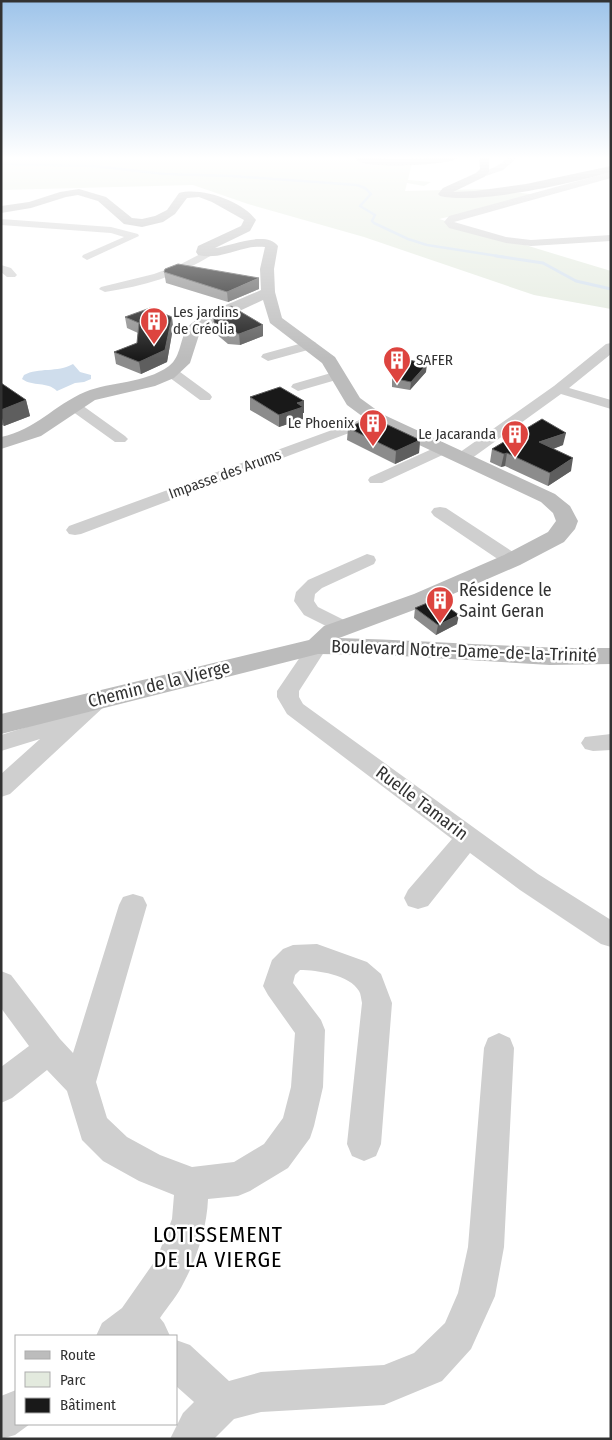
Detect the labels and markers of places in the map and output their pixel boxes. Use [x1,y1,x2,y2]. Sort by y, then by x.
place label: Les jardins de Créolia [173,303,239,338]
building icon: Les jardins de Créolia [139,306,169,345]
building icon: SAFER [382,345,412,384]
place label: SAFER [416,351,453,369]
building icon: Le Phoenix [358,408,388,447]
place label: Le Phoenix [288,414,354,432]
building icon: Le Jacaranda [500,419,530,458]
place label: Le Jacaranda [418,425,496,443]
place label: Résidence le Saint Geran [459,579,552,622]
building icon: Résidence le Saint Geran [425,585,455,624]

